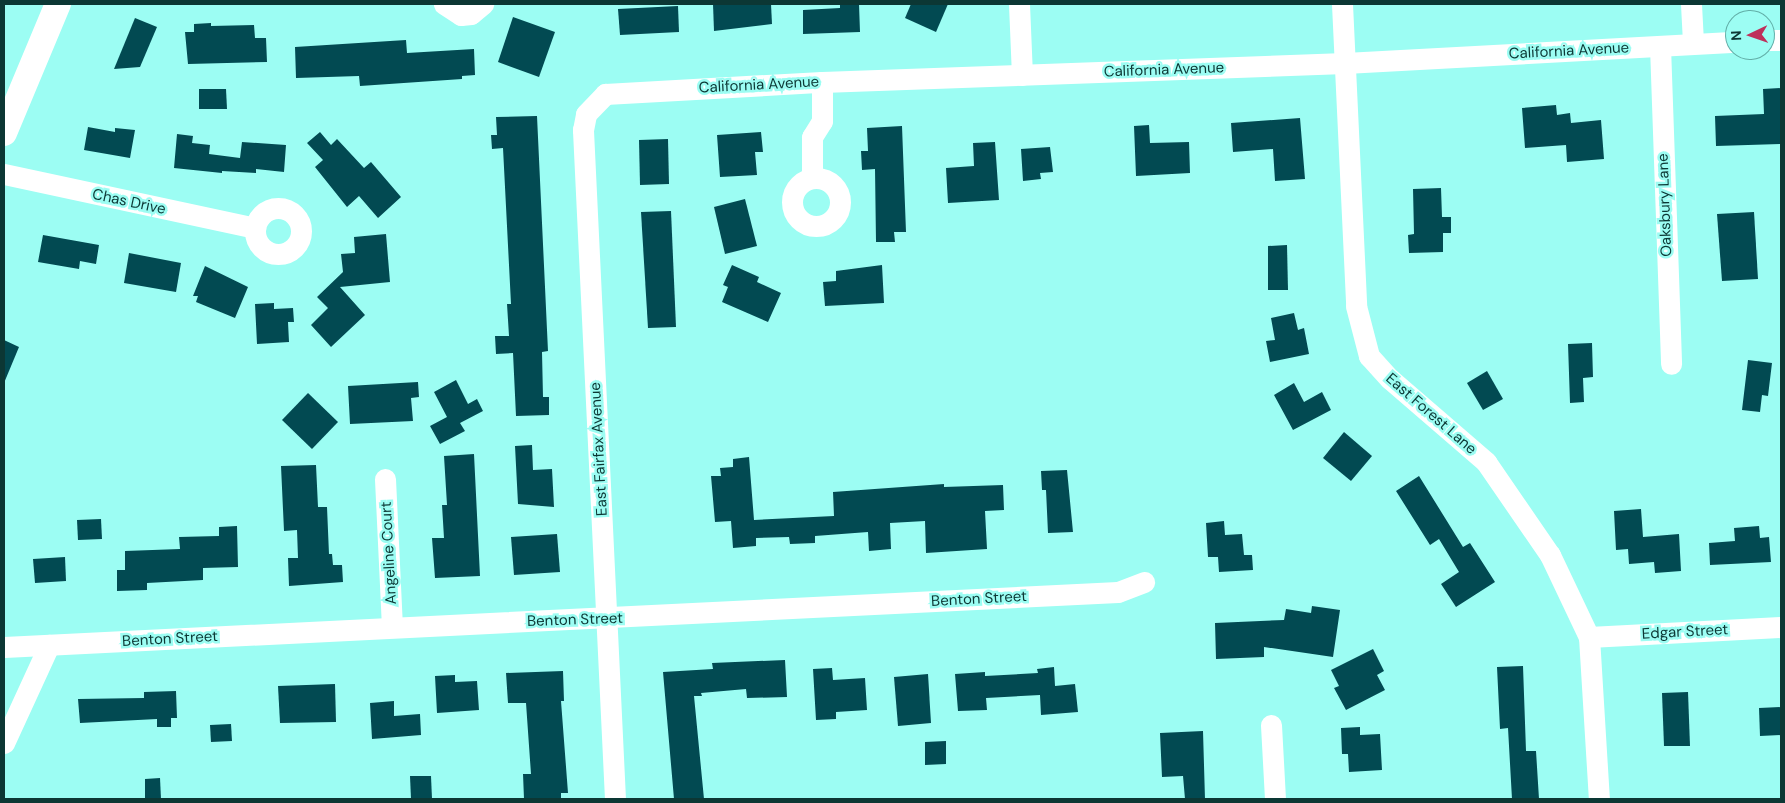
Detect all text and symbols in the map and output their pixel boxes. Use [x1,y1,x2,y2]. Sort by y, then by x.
north arrow [1725,10,1775,60]
text: N [1727,30,1745,41]
street label: California Avenue [1508,39,1630,63]
street label: California Avenue [1104,59,1224,81]
street label: California Avenue [698,73,820,97]
street label: Oaksbury Lane [1654,153,1676,257]
street label: Chas Drive [91,185,167,219]
street label: East Forest Lane [1382,370,1480,458]
street label: East Fairfax Avenue [587,382,611,516]
street label: Angeline Court [377,501,401,605]
street label: Benton Street [931,588,1027,610]
street label: Benton Street [527,609,623,631]
street label: Edgar Street [1641,621,1729,643]
street label: Benton Street [122,628,218,650]

